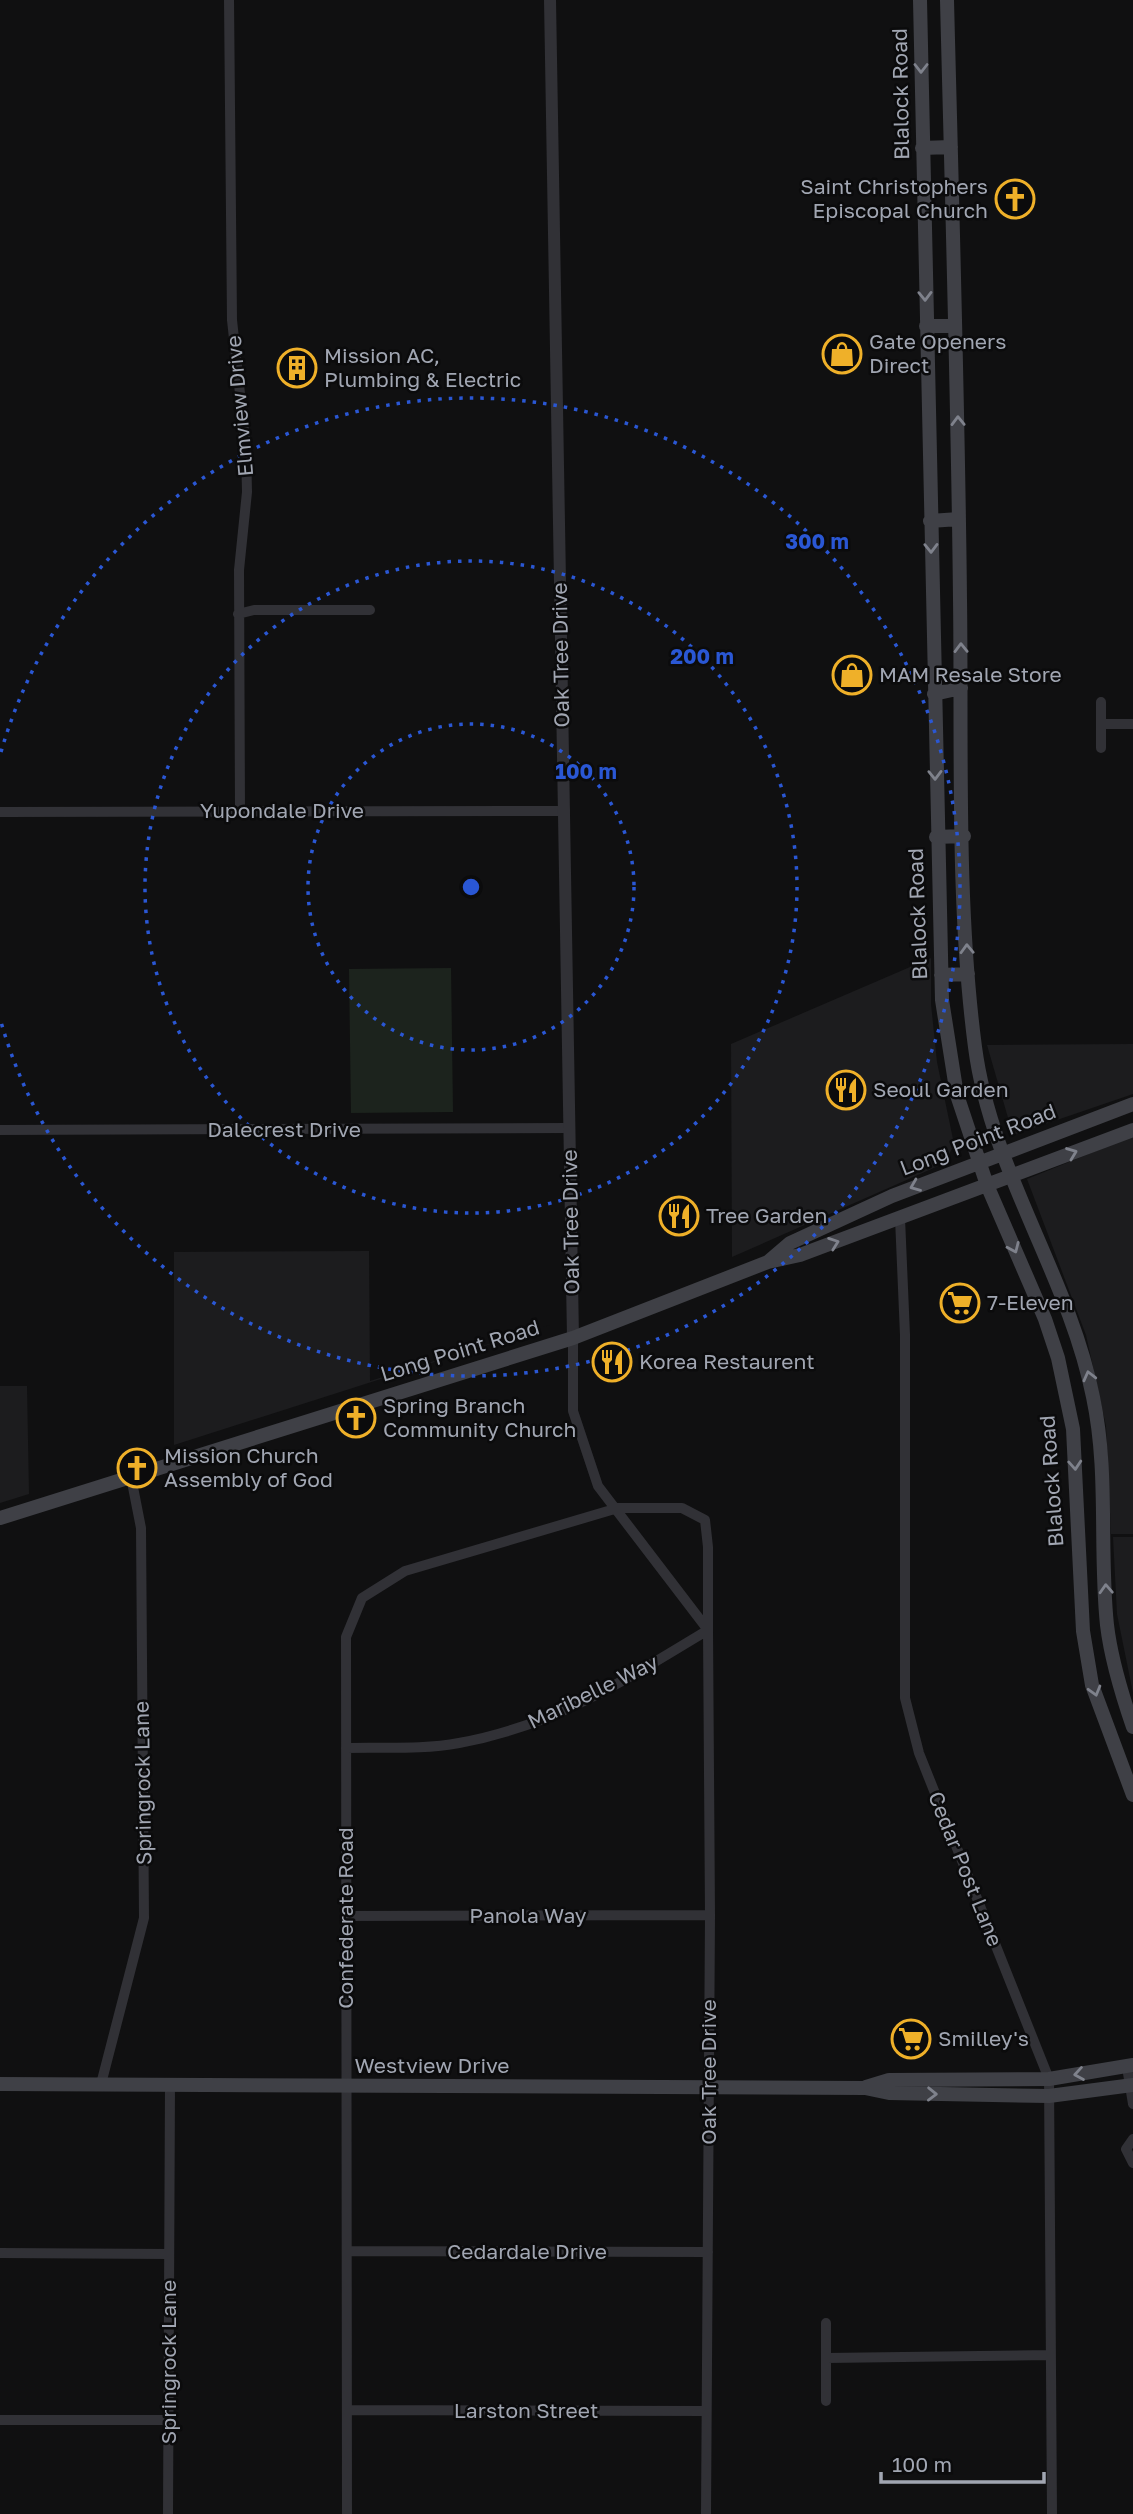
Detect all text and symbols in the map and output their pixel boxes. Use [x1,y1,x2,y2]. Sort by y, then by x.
street label: Blalock Road [886,28,914,160]
one-way arrow [913,63,929,74]
place label: Saint Christophers Episcopal Church [800,173,988,223]
church icon: Saint Christophers Episcopal Church [994,178,1036,220]
one-way arrow [918,290,933,301]
place label: Gate Openers Direct [869,328,1006,378]
shop icon: Gate Openers Direct [821,333,863,375]
street label: Elmview Drive [220,335,258,478]
place label: Mission AC, Plumbing & Electric [324,342,521,392]
building icon: Mission AC, Plumbing & Electric [276,347,318,389]
one-way arrow [950,415,965,426]
text: 300 m [785,528,849,554]
one-way arrow [923,543,939,553]
street label: Oak Tree Drive [546,582,574,728]
one-way arrow [953,642,969,653]
text: 200 m [670,643,734,669]
shop icon: MAM Resale Store [831,654,873,696]
place label: MAM Resale Store [879,661,1062,687]
text: 100 m [555,758,617,784]
one-way arrow [928,770,943,781]
street label: Yupondale Drive [200,797,364,823]
street label: Blalock Road [902,848,932,980]
centre of rings [459,875,483,899]
one-way arrow [960,943,975,954]
restaurant icon: Seoul Garden [825,1069,867,1111]
place label: Seoul Garden [873,1076,1009,1102]
street label: Long Point Road [896,1097,1059,1181]
street label: Dalecrest Drive [207,1116,361,1142]
one-way arrow [1066,1147,1078,1161]
street label: Oak Tree Drive [556,1149,584,1295]
one-way arrow [910,1178,922,1192]
restaurant icon: Tree Garden [658,1195,700,1237]
place label: Tree Garden [706,1202,827,1228]
one-way arrow [827,1237,839,1251]
one-way arrow [1006,1241,1020,1253]
supermarket icon: 7-Eleven [939,1282,981,1324]
place label: 7-Eleven [987,1289,1074,1315]
street label: Long Point Road [377,1313,542,1387]
restaurant icon: Korea Restaurent [591,1341,633,1383]
place label: Korea Restaurent [639,1348,815,1374]
one-way arrow [1083,1370,1097,1382]
place label: Spring Branch Community Church [383,1392,576,1442]
church icon: Spring Branch Community Church [335,1397,377,1439]
street label: Blalock Road [1033,1414,1069,1548]
place label: Mission Church Assembly of God [164,1442,333,1492]
church icon: Mission Church Assembly of God [116,1447,158,1489]
one-way arrow [1067,1460,1082,1471]
one-way arrow [1098,1583,1113,1594]
street label: Maribelle Way [523,1648,662,1734]
one-way arrow [1086,1685,1101,1697]
street label: Springrock Lane [128,1701,156,1865]
street label: Cedar Post Lane [923,1787,1009,1950]
street label: Confederate Road [332,1827,358,2009]
street label: Panola Way [469,1902,587,1928]
street label: Oak Tree Drive [695,1999,721,2145]
supermarket icon: Smilley's [890,2018,932,2060]
place label: Smilley's [938,2025,1029,2051]
street label: Westview Drive [354,2052,510,2078]
one-way arrow [1074,2066,1085,2081]
one-way arrow [928,2086,938,2102]
street label: Cedardale Drive [447,2238,607,2264]
street label: Springrock Lane [155,2280,181,2444]
street label: Larston Street [454,2397,598,2423]
scale bar [881,2440,1044,2484]
text: 100 m [892,2451,952,2477]

